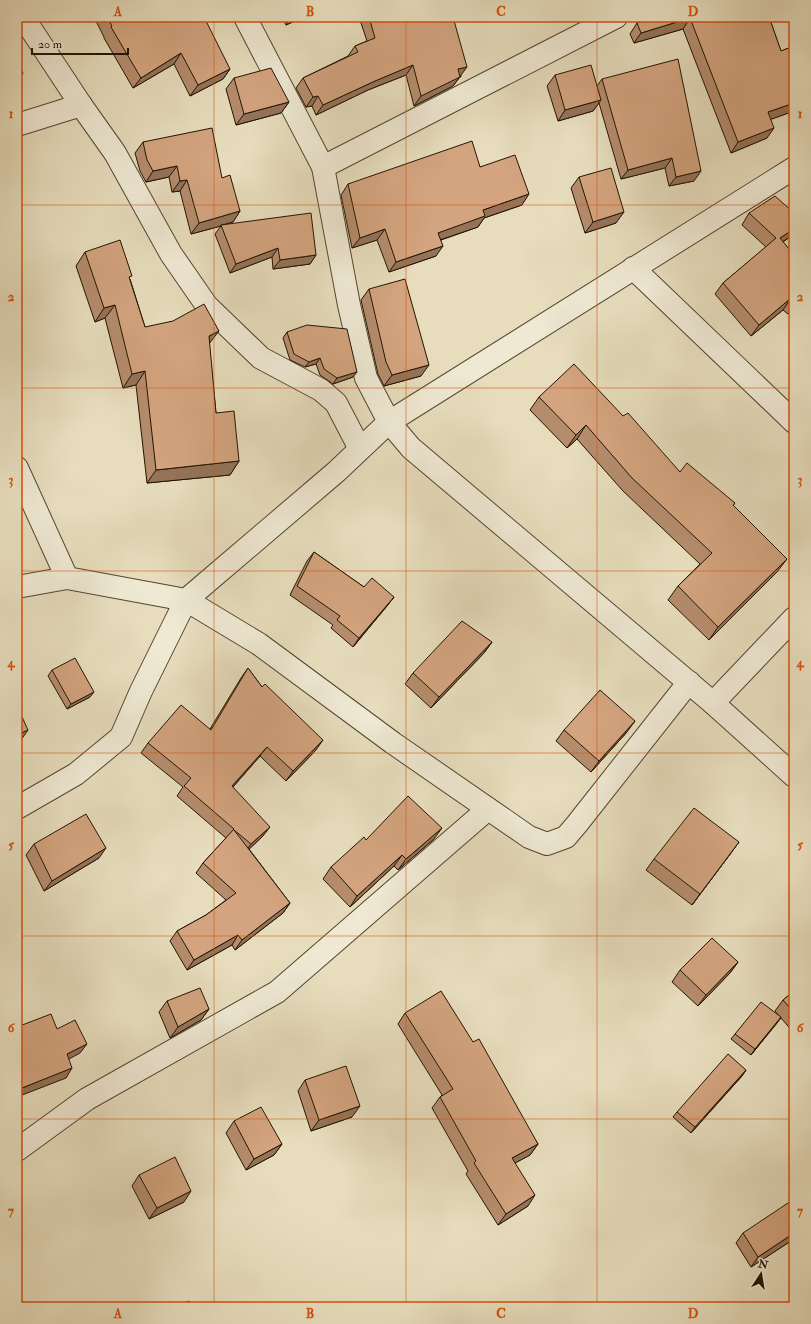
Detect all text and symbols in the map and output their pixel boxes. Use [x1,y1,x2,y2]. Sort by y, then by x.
text: A [113,4,123,20]
text: B [306,4,314,20]
text: C [496,4,506,20]
text: D [688,4,699,20]
scale bar [32,30,128,56]
text: 20 m [38,37,63,52]
text: 1 [9,106,14,122]
text: 1 [798,106,803,122]
text: 2 [8,289,15,305]
text: 2 [797,289,804,305]
text: 3 [9,472,14,488]
text: 3 [798,472,803,488]
text: 4 [6,655,15,671]
text: 4 [795,655,804,671]
text: 5 [8,837,14,853]
text: 5 [797,837,803,853]
text: 6 [8,1020,16,1036]
text: 6 [797,1020,805,1036]
text: 7 [8,1203,15,1219]
text: 7 [797,1203,804,1219]
north arrow [741,1254,781,1294]
text: N [756,1257,770,1272]
text: A [113,1306,123,1322]
text: B [306,1306,314,1322]
text: C [496,1306,506,1322]
text: D [688,1306,699,1322]

